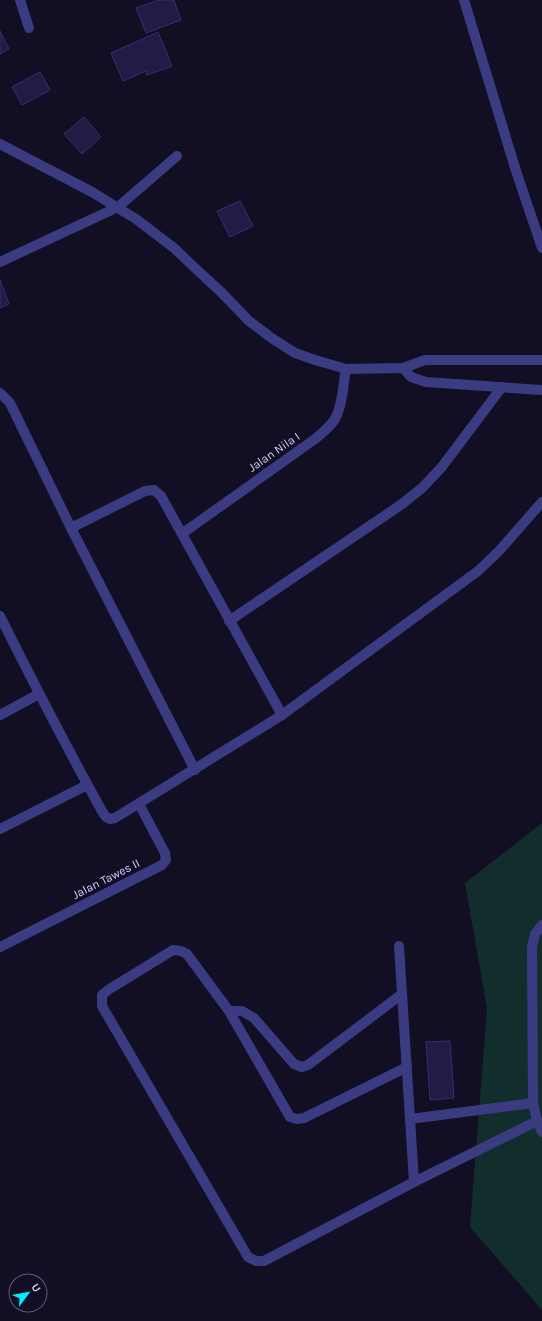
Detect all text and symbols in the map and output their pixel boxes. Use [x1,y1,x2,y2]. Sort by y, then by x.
street label: Jalan Nila I [246,429,302,475]
street label: Jalan Tawes II [70,856,142,902]
north arrow [8,1273,48,1313]
text: U [29,1281,44,1295]

